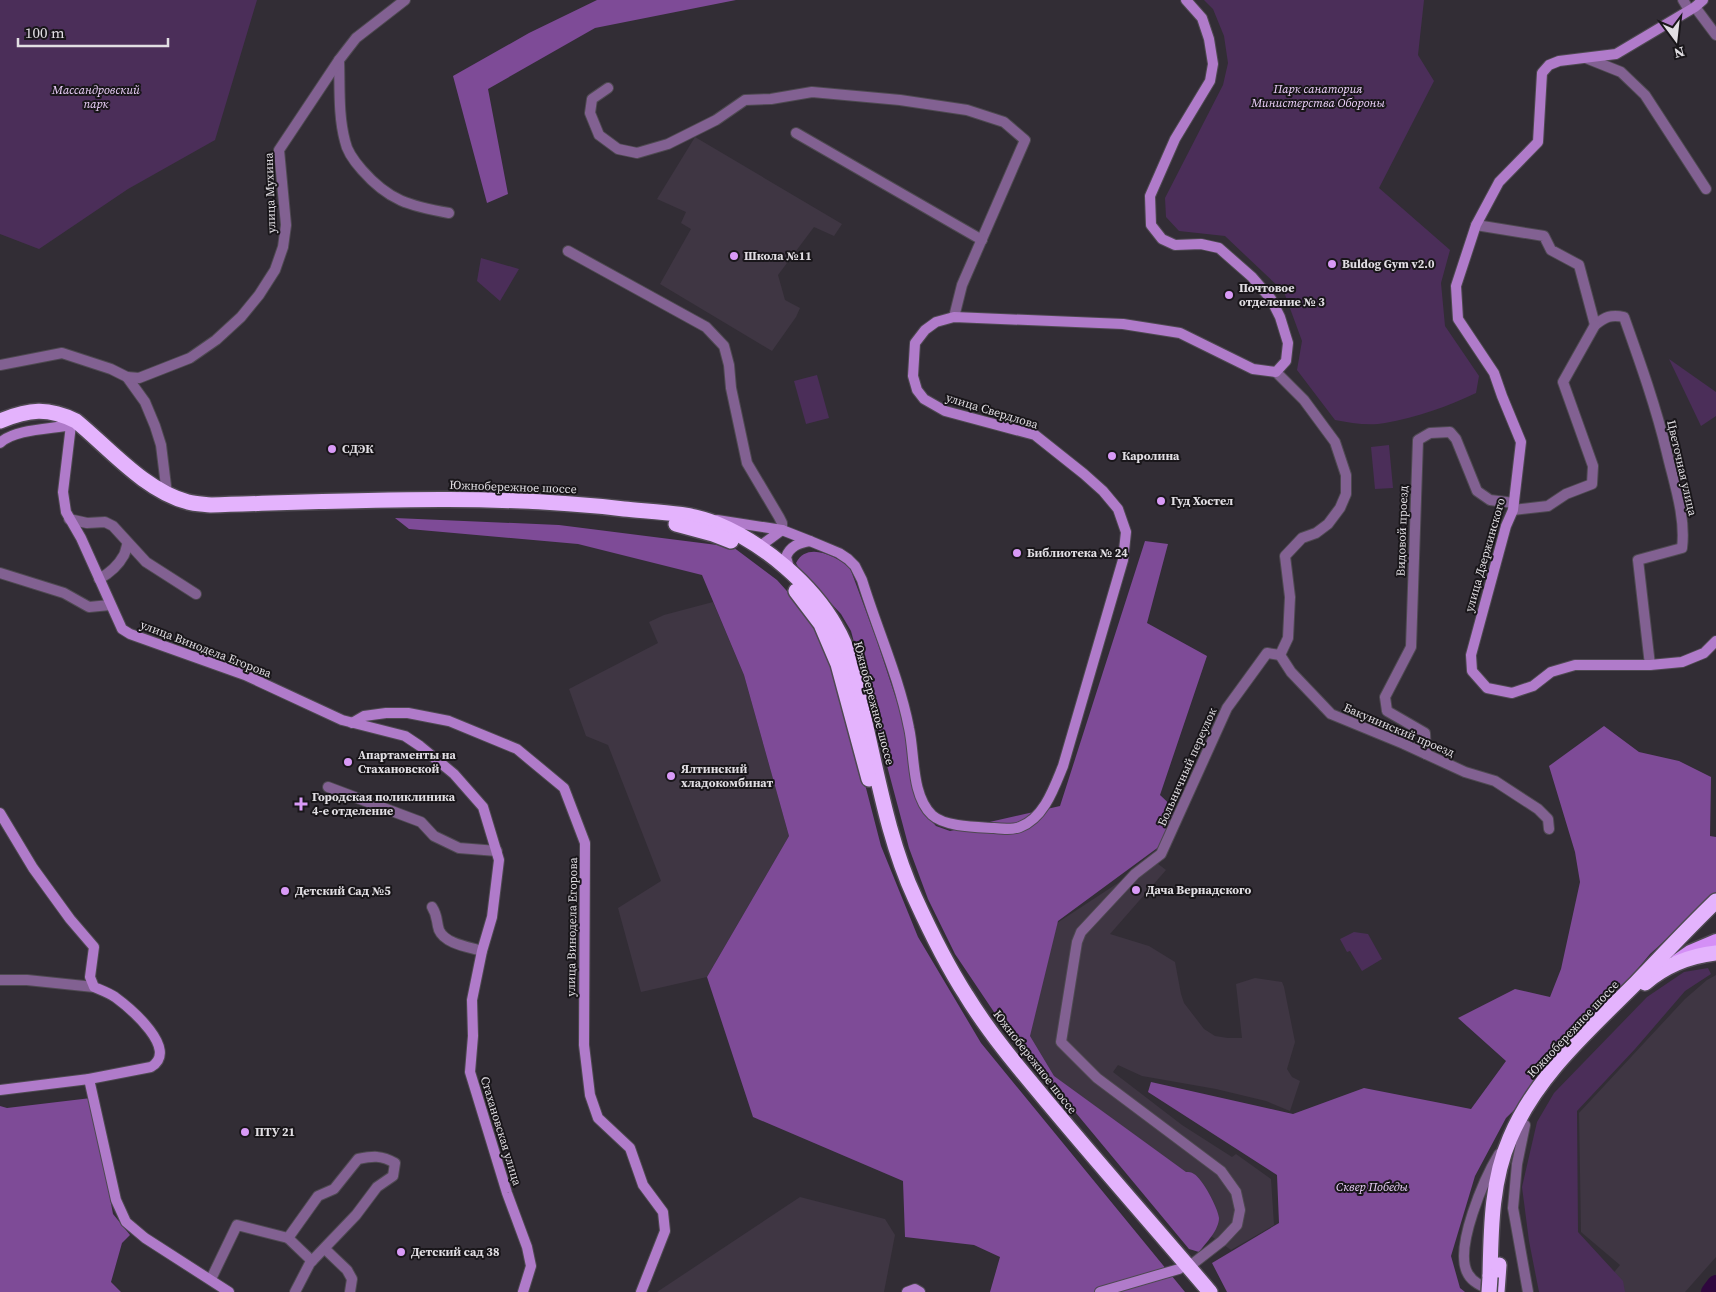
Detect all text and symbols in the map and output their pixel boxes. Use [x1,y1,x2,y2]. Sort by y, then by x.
scale bar [18,15,168,47]
north arrow [1651,15,1701,65]
text: 100 m [25,22,65,43]
text: N [1672,42,1687,64]
park label: Парк санатория Министерства Обороны [1250,81,1385,111]
park label: Массандровский парк [51,82,140,112]
street label: улица Мухина [261,151,279,234]
place label: Школа №11 [744,248,812,264]
marker: Школа №11 [728,250,740,262]
place label: Buldog Gym v2.0 [1342,256,1435,272]
marker: Buldog Gym v2.0 [1326,258,1338,270]
place label: Почтовое отделение № 3 [1239,280,1325,310]
marker: Почтовое отделение № 3 [1223,289,1235,301]
street label: улица Свердлова [944,389,1041,433]
street label: Цветочная улица [1663,419,1701,518]
place label: СДЭК [342,441,374,457]
marker: СДЭК [326,443,338,455]
place label: Каролина [1122,448,1180,464]
marker: Каролина [1106,450,1118,462]
street label: Южнобережное шоссе [449,477,577,497]
street label: Видовой проезд [1392,485,1412,577]
place label: Гуд Хостел [1171,493,1233,509]
marker: Гуд Хостел [1155,495,1167,507]
street label: улица Дзержинского [1461,496,1509,614]
place label: Библиотека № 24 [1027,545,1128,561]
marker: Библиотека № 24 [1011,547,1023,559]
street label: улица Винодела Егорова [138,617,275,682]
street label: Южнобережное шоссе [850,639,898,767]
street label: Бакунинский проезд [1341,699,1457,761]
street label: Больничный переулок [1154,705,1220,829]
place label: Апартаменты на Стахановской [358,747,456,777]
marker: Апартаменты на Стахановской [342,756,354,768]
place label: Ялтинский хладокомбинат [681,761,773,791]
marker: Ялтинский хладокомбинат [665,770,677,782]
place label: Городская поликлиника 4-е отделение [312,789,456,819]
marker: Городская поликлиника 4-е отделение [294,797,308,811]
street label: улица Винодела Егорова [563,856,581,997]
place label: Дача Вернадского [1146,882,1252,898]
place label: Детский Сад №5 [295,883,391,899]
marker: Дача Вернадского [1130,884,1142,896]
marker: Детский Сад №5 [279,885,291,897]
street label: Южнобережное шоссе [1524,977,1622,1081]
street label: Южнобережное шоссе [989,1007,1081,1117]
street label: Стахановская улица [477,1074,525,1188]
place label: ПТУ 21 [255,1124,295,1140]
marker: ПТУ 21 [239,1126,251,1138]
park label: Сквер Победы [1336,1179,1409,1195]
place label: Детский сад 38 [411,1244,499,1260]
marker: Детский сад 38 [395,1246,407,1258]

